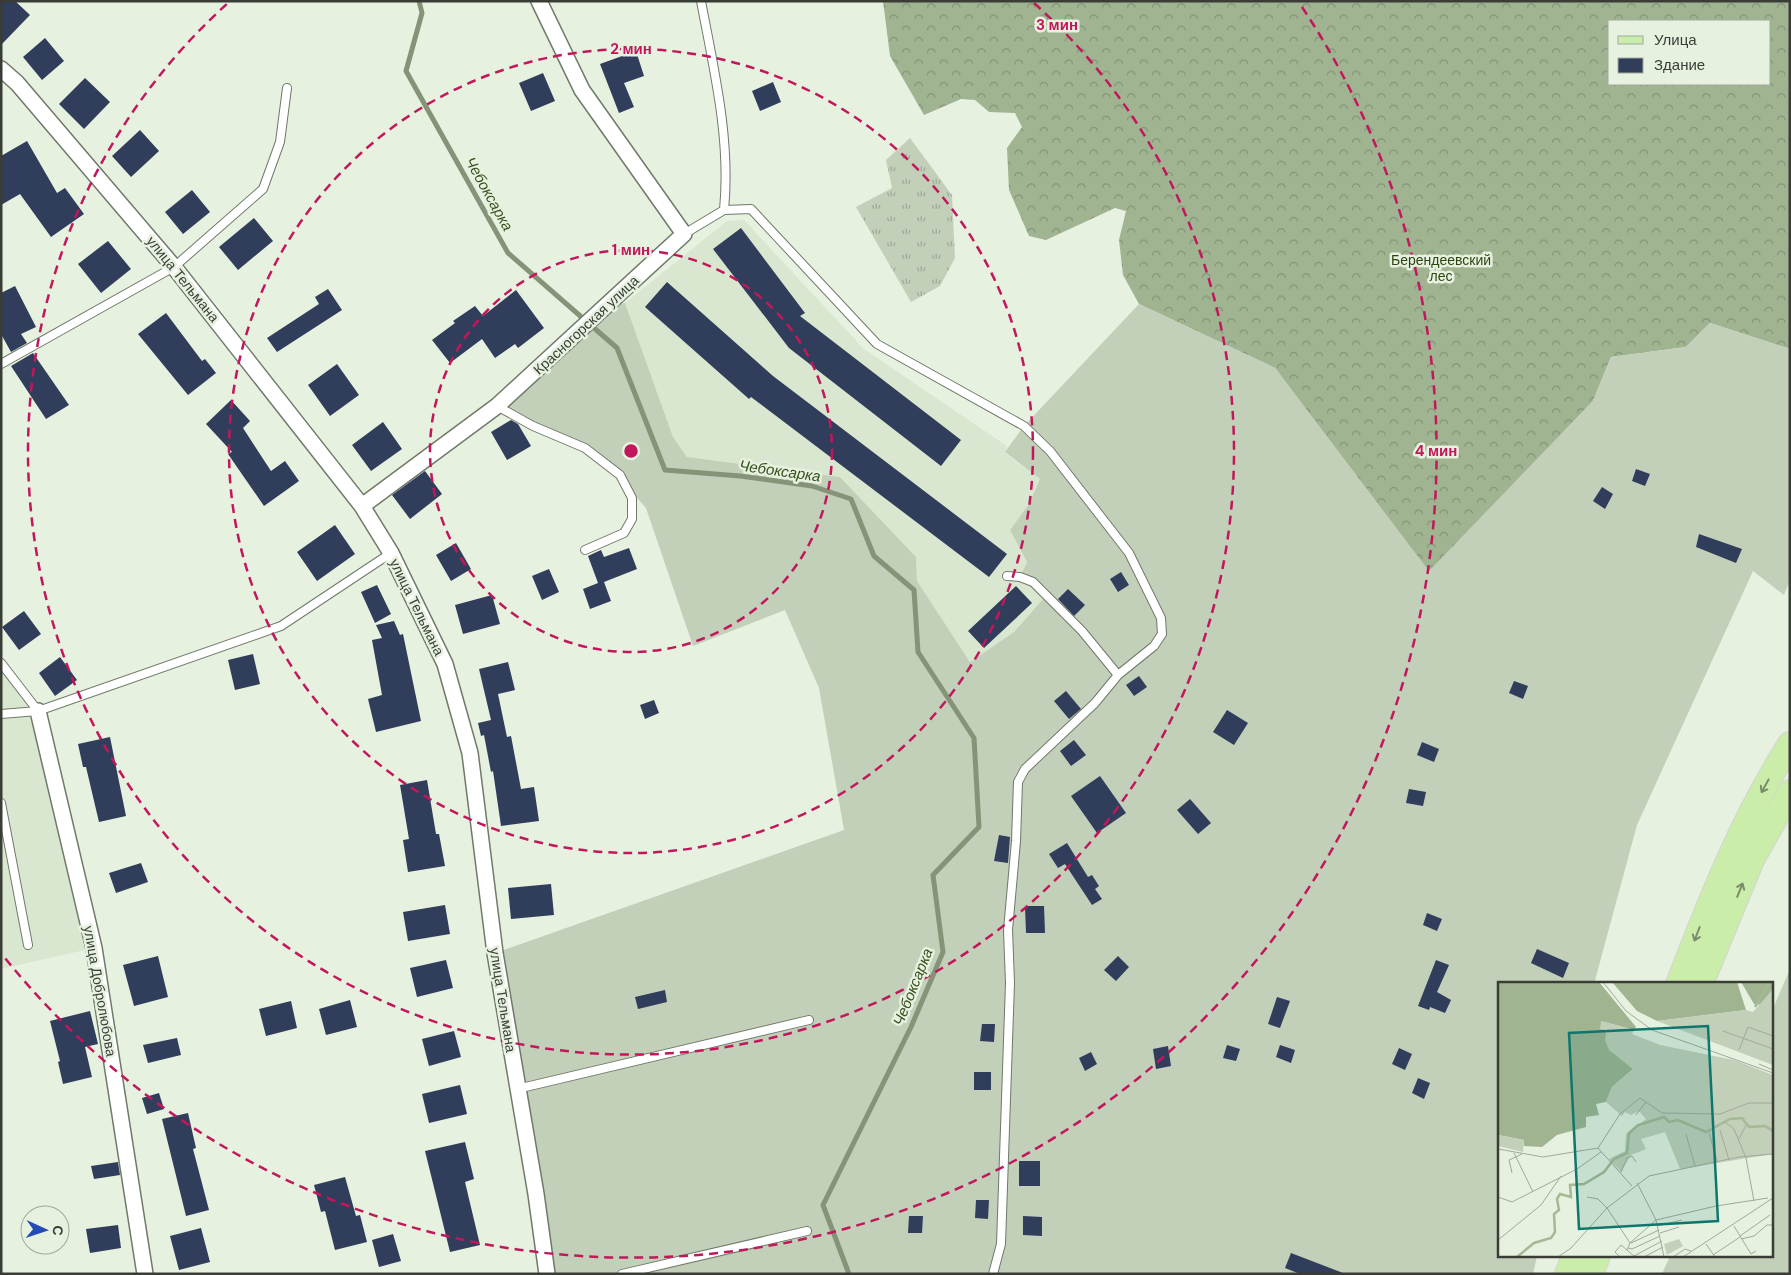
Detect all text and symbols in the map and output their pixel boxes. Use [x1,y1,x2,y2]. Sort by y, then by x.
text: 3 мин [1036,15,1078,35]
legend [1608,20,1771,85]
text: Улица [1654,30,1697,50]
text: 2 мин [610,39,652,59]
text: Здание [1654,55,1705,75]
water label: Чебоксарка [460,153,518,235]
street label: улица Тельмана [143,232,223,326]
text: 1 мин [612,240,650,260]
park label: Берендеевский лес [1391,251,1491,285]
street label: Красногорская улица [530,271,643,379]
text: 4 мин [1415,441,1457,461]
centre of rings [622,442,640,460]
water label: Чебоксарка [738,455,822,487]
street label: улица Тельмана [386,556,448,659]
one-way arrow [1760,779,1770,793]
one-way arrow [1736,883,1745,898]
street label: улица Добролюбова [80,924,120,1058]
one-way arrow [1692,926,1701,941]
water label: Чебоксарка [888,945,938,1029]
street label: улица Тельмана [486,946,520,1054]
inset map [1498,982,1774,1258]
north arrow [20,1205,70,1255]
text: С [49,1225,67,1236]

